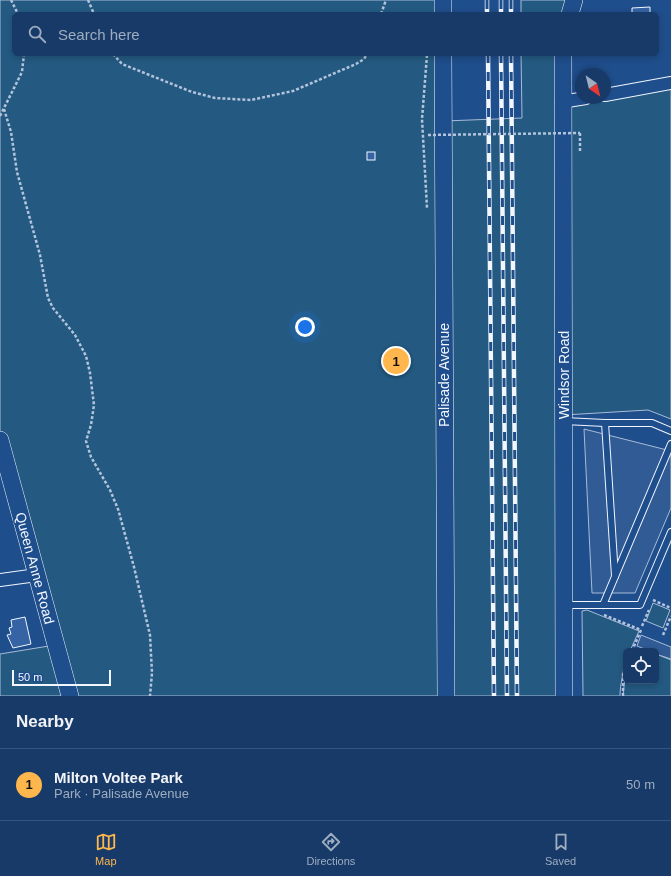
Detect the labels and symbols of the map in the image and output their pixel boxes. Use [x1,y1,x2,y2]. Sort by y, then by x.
north arrow [575,68,611,104]
your location [295,317,315,337]
street label: Palisade Avenue [436,323,452,427]
street label: Windsor Road [556,331,572,419]
pin: 1 [383,346,409,376]
street label: Queen Anne Road [12,510,58,626]
scale bar [12,668,111,687]

